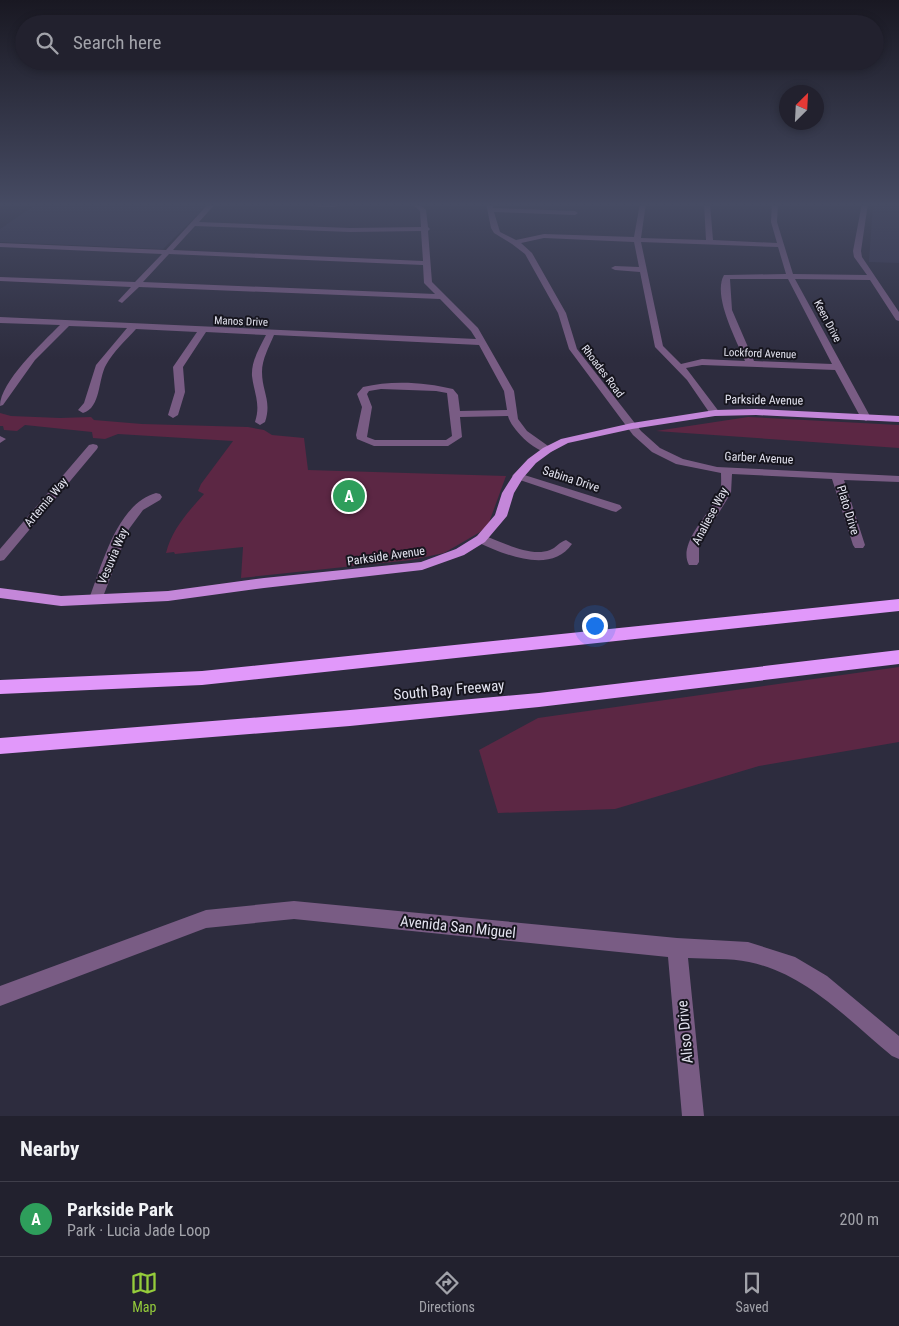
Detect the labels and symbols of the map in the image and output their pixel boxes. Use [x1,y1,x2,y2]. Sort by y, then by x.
north arrow [779,85,824,130]
street label: Keen Drive [811,298,844,345]
street label: Manos Drive [214,314,268,329]
street label: Rhoades Road [579,343,627,400]
street label: Lockford Avenue [723,346,797,361]
street label: Parkside Avenue [725,392,804,408]
street label: Garber Avenue [724,449,794,467]
street label: Sabina Drive [541,463,602,495]
street label: Artemia Way [21,475,71,529]
pin: A [333,477,365,515]
street label: Plato Drive [834,483,862,537]
street label: Analiese Way [689,485,731,547]
street label: Vesuvia Way [95,526,131,586]
street label: Parkside Avenue [346,544,426,568]
your location [582,613,608,639]
street label: South Bay Freeway [393,676,505,704]
street label: Avenida San Miguel [399,912,517,942]
street label: Aliso Drive [673,1000,697,1064]

